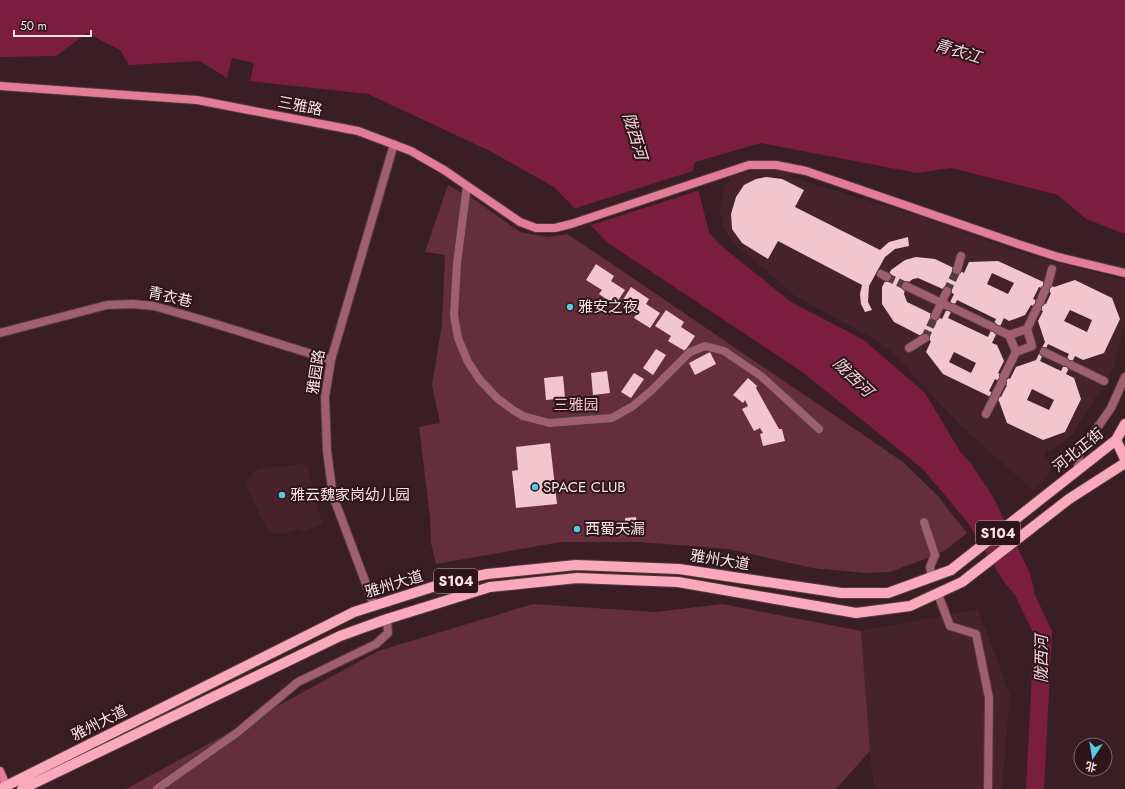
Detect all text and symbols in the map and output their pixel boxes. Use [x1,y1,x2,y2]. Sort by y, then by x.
scale bar [14,12,91,38]
text: 50 m [20,17,47,35]
water label: 青衣江 [932,33,986,70]
street label: 三雅路 [276,91,324,121]
water label: 陇西河 [617,110,654,165]
street label: 青衣巷 [146,281,194,313]
place label: 雅安之夜 [578,296,638,318]
marker: 雅安之夜 [565,302,575,312]
street label: 雅园路 [302,348,330,396]
water label: 陇西河 [828,352,880,404]
park label: 三雅园 [553,394,599,416]
street label: 河北正街 [1048,423,1108,477]
place label: SPACE CLUB [543,476,626,498]
marker: SPACE CLUB [530,482,540,492]
place label: 雅云魏家岗幼儿园 [290,484,410,506]
marker: 雅云魏家岗幼儿园 [277,490,287,500]
place label: 西蜀天漏 [585,518,645,540]
road number: S104 [976,521,1020,545]
marker: 西蜀天漏 [572,524,582,534]
street label: 雅州大道 [689,544,751,576]
street label: 雅州大道 [362,565,426,603]
road number: S104 [434,569,478,593]
water label: 陇西河 [1030,632,1053,683]
street label: 雅州大道 [67,700,131,746]
north arrow [1073,737,1113,777]
text: 北 [1084,758,1098,776]

